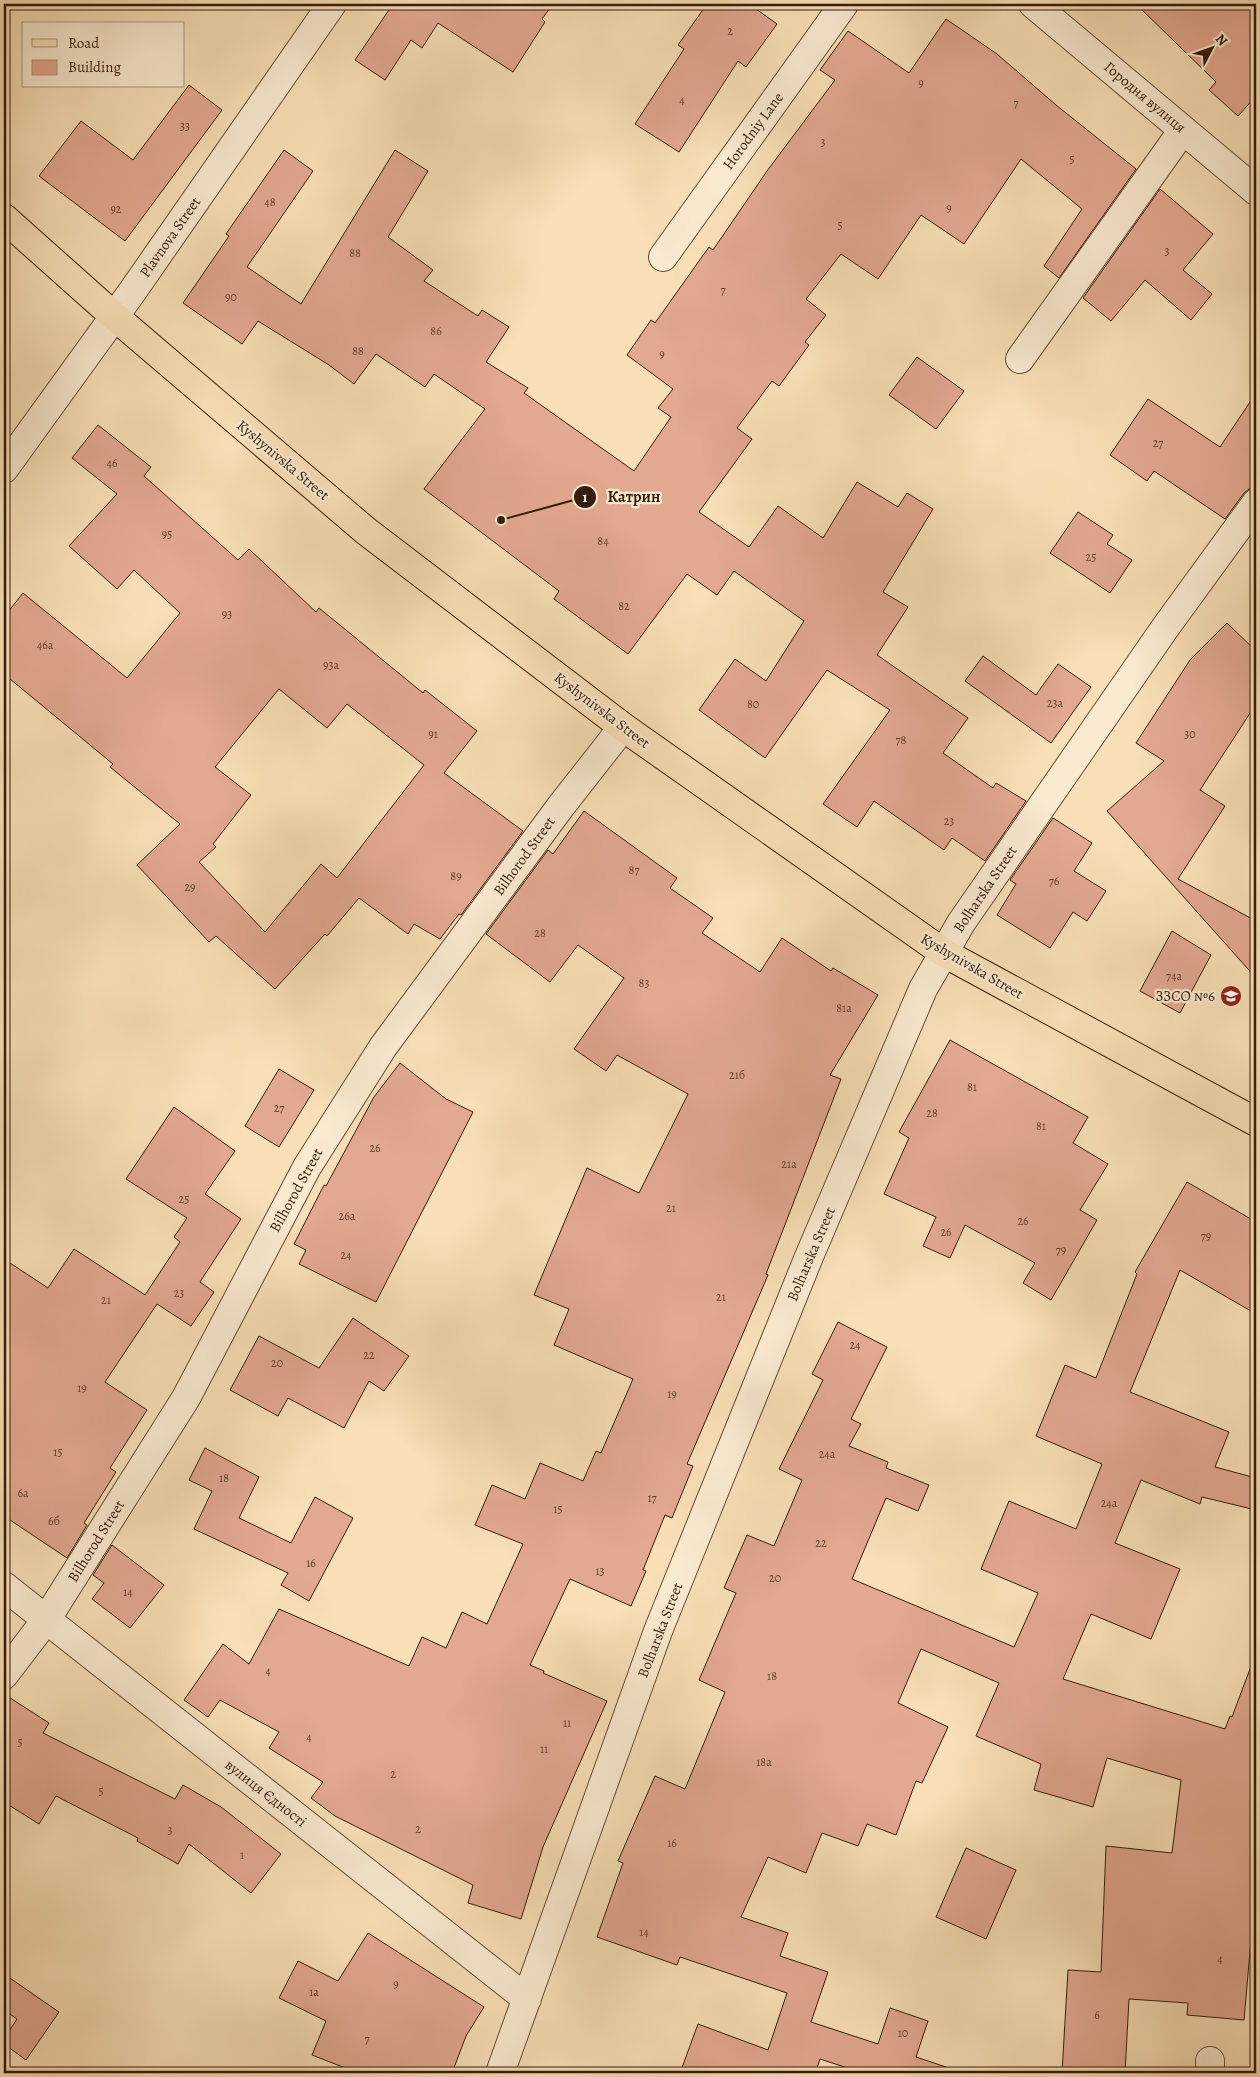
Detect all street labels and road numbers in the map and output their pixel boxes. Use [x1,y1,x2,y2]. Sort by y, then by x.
street label: Городня вулиця [1100,57,1190,137]
street label: Horodniy Lane [718,88,788,174]
street label: Plavnova Street [135,193,205,281]
street label: Kyshynivska Street [232,415,334,505]
street label: Kyshynivska Street [550,667,654,753]
street label: Bilhorod Street [489,812,559,900]
street label: Bolharska Street [949,842,1021,936]
street label: Kyshynivska Street [917,929,1027,1003]
street label: Bilhorod Street [265,1144,327,1236]
street label: Bolharska Street [782,1204,840,1304]
street label: Bilhorod Street [63,1496,129,1586]
street label: Bolharska Street [633,1579,687,1681]
street label: вулиця Єдності [221,1755,311,1831]

